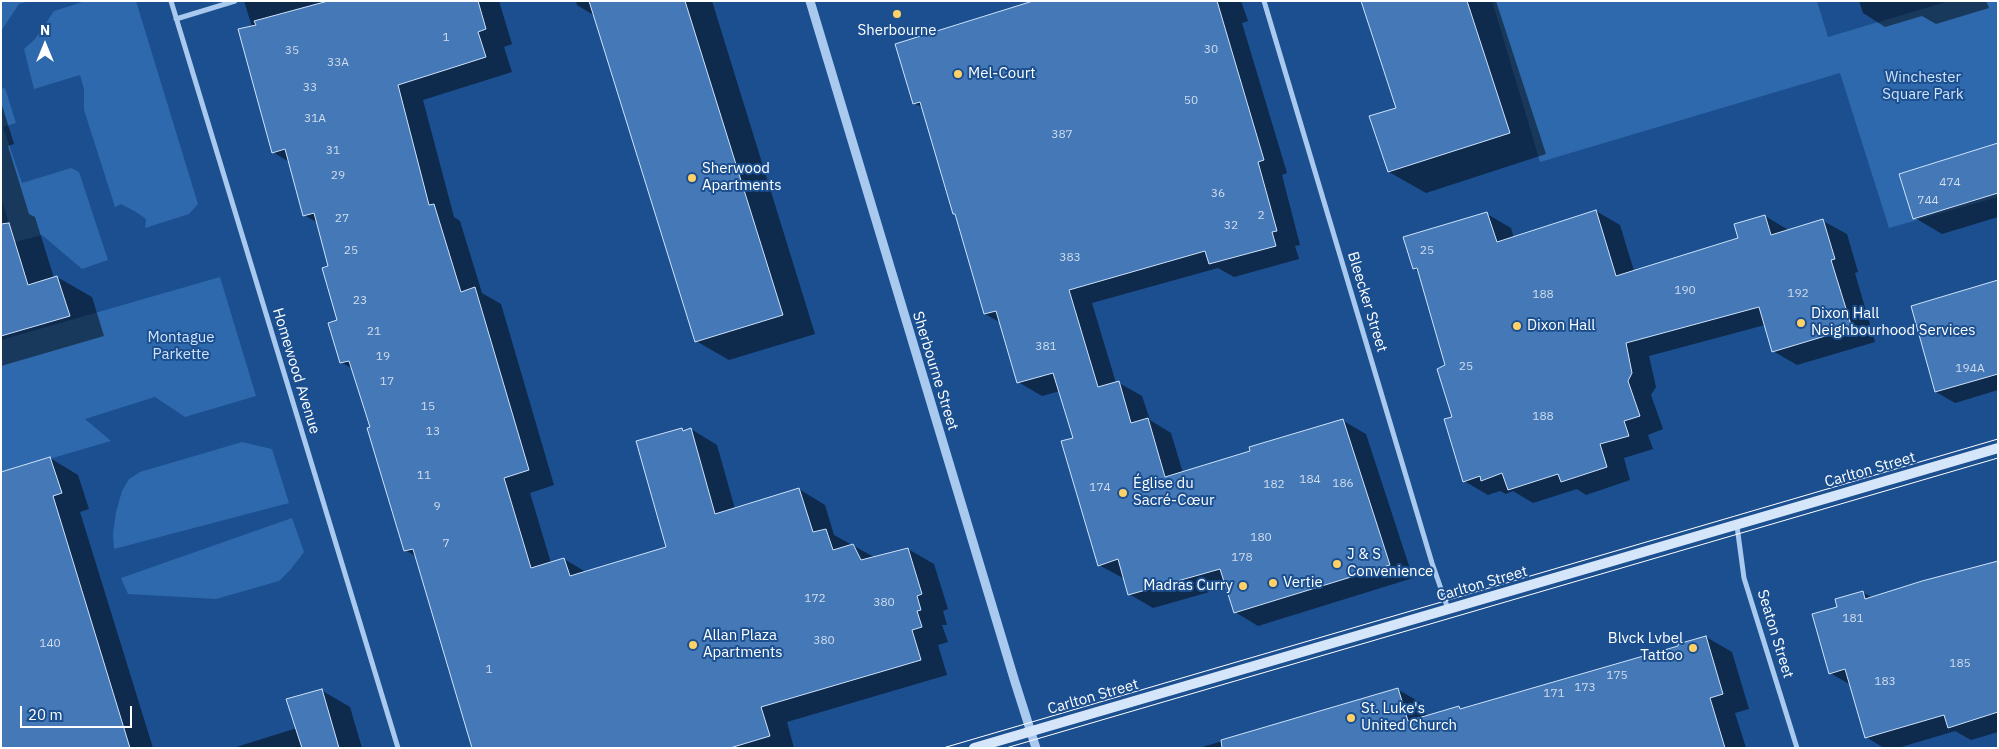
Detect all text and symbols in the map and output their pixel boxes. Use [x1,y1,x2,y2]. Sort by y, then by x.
marker: Sherbourne [891,8,903,20]
north arrow [20,20,70,70]
text: N [40,21,50,39]
place label: Sherbourne [858,22,936,40]
house number: 1 [442,31,450,45]
house number: 30 [1204,43,1218,57]
house number: 35 [285,44,299,58]
house number: 33A [327,56,349,70]
place label: Mel-Court [968,65,1036,83]
marker: Mel-Court [952,68,964,80]
park label: Winchester Square Park [1882,69,1964,104]
house number: 33 [303,81,317,95]
house number: 50 [1184,94,1198,108]
house number: 31A [304,112,326,126]
house number: 387 [1051,128,1073,142]
house number: 31 [326,144,340,158]
place label: Sherwood Apartments [702,160,782,195]
house number: 29 [331,169,345,183]
marker: Sherwood Apartments [686,172,698,184]
house number: 474 [1939,176,1961,190]
house number: 36 [1211,187,1225,201]
house number: 744 [1917,194,1939,208]
house number: 2 [1257,209,1265,223]
house number: 27 [335,212,349,226]
house number: 32 [1224,219,1238,233]
house number: 25 [344,244,358,258]
house number: 25 [1420,244,1434,258]
street label: Bleecker Street [1343,250,1391,354]
house number: 383 [1059,251,1081,265]
house number: 190 [1674,284,1696,298]
house number: 192 [1787,287,1809,301]
house number: 188 [1532,288,1554,302]
house number: 23 [353,294,367,308]
place label: Dixon Hall Neighbourhood Services [1811,305,1975,340]
street label: Homewood Avenue [268,306,324,436]
street label: Sherbourne Street [908,309,962,433]
place label: Dixon Hall [1527,317,1595,335]
marker: Dixon Hall Neighbourhood Services [1795,317,1807,329]
marker: Dixon Hall [1511,320,1523,332]
house number: 21 [367,325,381,339]
park label: Montague Parkette [148,329,214,364]
house number: 381 [1035,340,1057,354]
house number: 19 [376,350,390,364]
house number: 25 [1459,360,1473,374]
house number: 194A [1955,362,1985,376]
house number: 17 [380,375,394,389]
house number: 15 [421,400,435,414]
house number: 188 [1532,410,1554,424]
house number: 13 [426,425,440,439]
street label: Carlton Street [1823,448,1917,492]
house number: 11 [417,469,431,483]
house number: 184 [1299,473,1321,487]
place label: Église du Sacré-Cœur [1133,475,1215,510]
house number: 186 [1332,477,1354,491]
house number: 182 [1263,478,1285,492]
house number: 174 [1089,481,1111,495]
marker: Église du Sacré-Cœur [1117,487,1129,499]
house number: 9 [433,500,441,514]
house number: 180 [1250,531,1272,545]
house number: 7 [442,537,450,551]
place label: J & S Convenience [1347,546,1433,581]
house number: 178 [1231,551,1253,565]
marker: J & S Convenience [1331,558,1343,570]
street label: Carlton Street [1435,562,1529,606]
place label: Vertie [1283,574,1323,592]
place label: Madras Curry [1143,577,1233,595]
marker: Vertie [1267,577,1279,589]
marker: Madras Curry [1237,580,1249,592]
street label: Seaton Street [1753,587,1797,681]
house number: 172 [804,592,826,606]
house number: 380 [873,596,895,610]
house number: 181 [1842,612,1864,626]
place label: Allan Plaza Apartments [703,627,783,662]
place label: Blvck Lvbel Tattoo [1608,630,1683,665]
house number: 380 [813,634,835,648]
house number: 140 [39,637,61,651]
marker: Allan Plaza Apartments [687,639,699,651]
marker: Blvck Lvbel Tattoo [1687,642,1699,654]
house number: 185 [1949,657,1971,671]
house number: 1 [485,663,493,677]
house number: 175 [1606,669,1628,683]
street label: Carlton Street [1046,675,1140,719]
house number: 183 [1874,675,1896,689]
house number: 173 [1574,681,1596,695]
house number: 171 [1543,687,1565,701]
scale bar [22,696,135,728]
place label: St. Luke's United Church [1361,700,1457,735]
text: 20 m [28,705,63,724]
marker: St. Luke's United Church [1345,712,1357,724]

